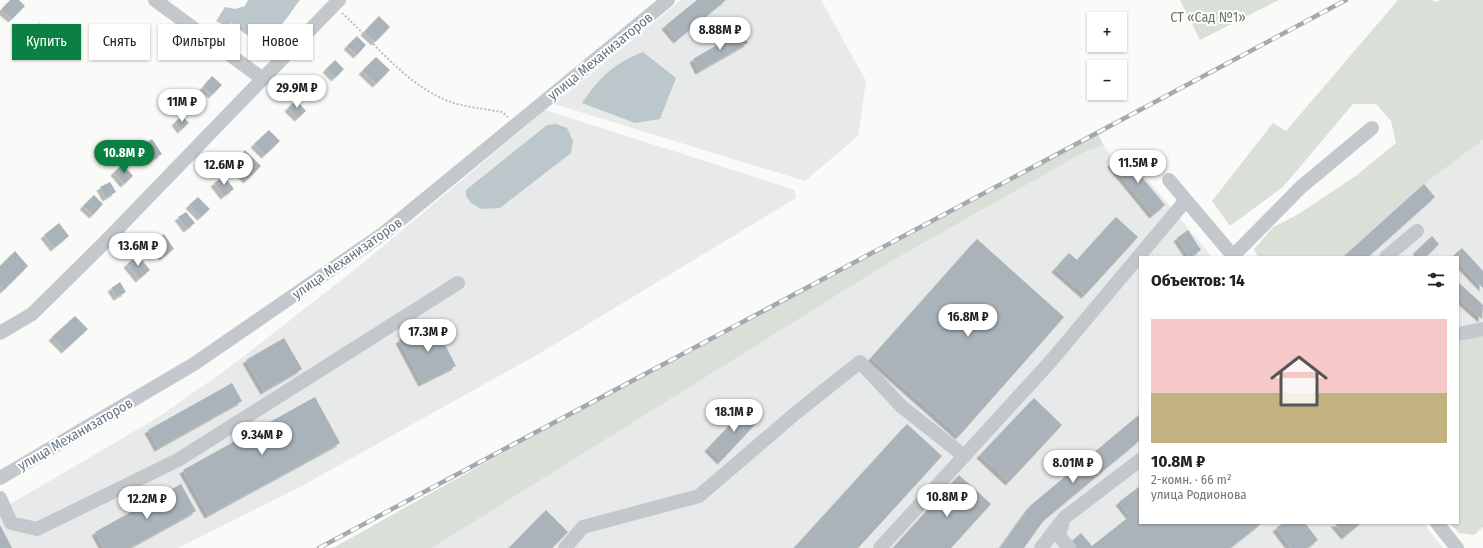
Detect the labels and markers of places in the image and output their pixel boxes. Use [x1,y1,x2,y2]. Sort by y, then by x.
pin: 8.88M ₽ [683,17,757,51]
pin: 29.9M ₽ [260,75,334,109]
pin: 11M ₽ [154,89,210,123]
pin: 10.8M ₽ [87,140,161,174]
pin: 11.5M ₽ [1101,150,1175,184]
pin: 12.6M ₽ [187,152,261,186]
pin: 13.6M ₽ [101,233,175,267]
pin: 16.8M ₽ [931,304,1005,338]
pin: 17.3M ₽ [391,319,465,353]
pin: 18.1M ₽ [697,399,771,433]
pin: 9.34M ₽ [225,422,299,456]
pin: 8.01M ₽ [1036,450,1110,484]
pin: 10.8M ₽ [910,484,984,518]
pin: 12.2M ₽ [110,486,184,520]

